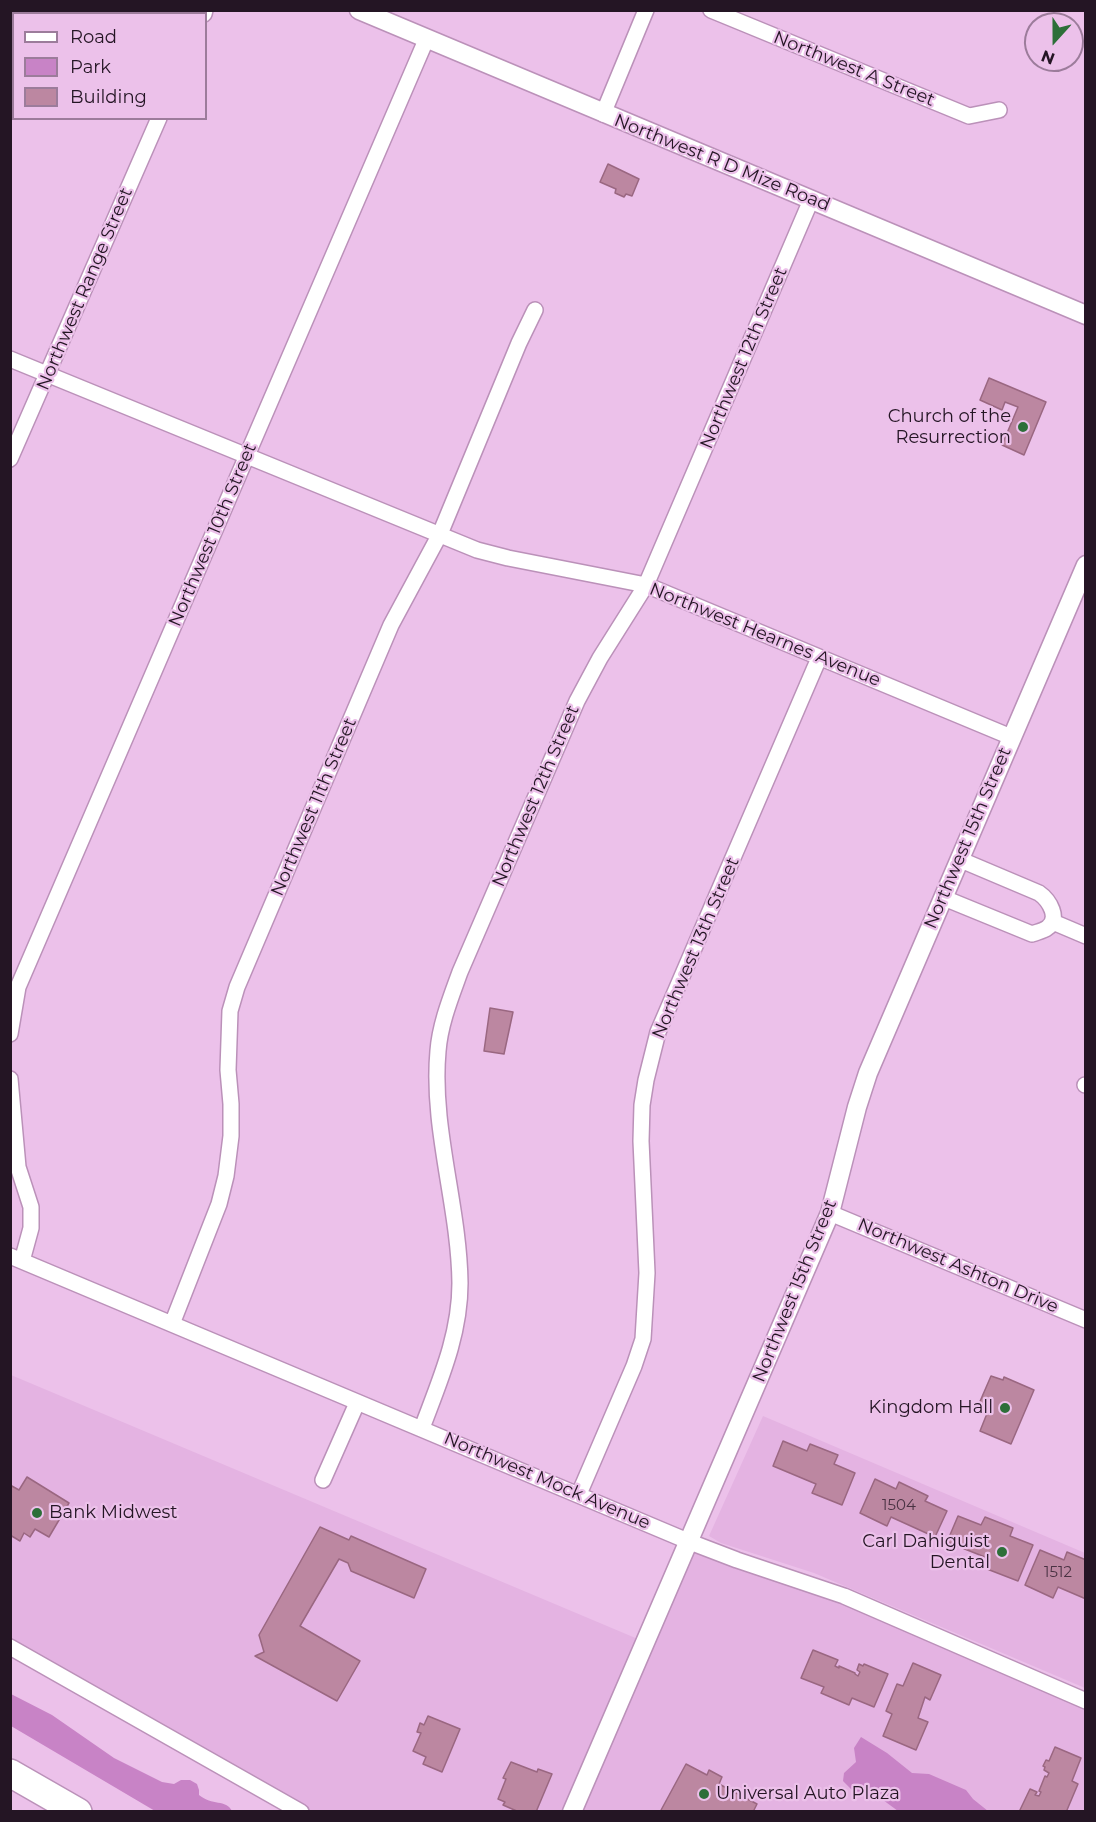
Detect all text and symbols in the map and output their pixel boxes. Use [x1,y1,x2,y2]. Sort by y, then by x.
legend [12,12,207,120]
north arrow [1024,12,1084,72]
text: Road [70,26,117,48]
street label: Northwest A Street [770,27,938,111]
text: N [1039,46,1058,69]
text: Park [70,56,111,78]
text: Building [70,86,147,108]
street label: Northwest R D Mize Road [611,110,833,216]
street label: Northwest Range Street [32,184,138,394]
street label: Northwest 12th Street [696,264,792,452]
place label: Church of the Resurrection [888,406,1011,448]
marker: Church of the Resurrection [1016,420,1030,434]
street label: Northwest 10th Street [165,440,261,630]
street label: Northwest Hearnes Avenue [646,579,884,691]
street label: Northwest 12th Street [488,702,584,890]
street label: Northwest 11th Street [267,715,361,899]
street label: Northwest 15th Street [920,744,1016,932]
street label: Northwest 13th Street [648,854,744,1042]
street label: Northwest 15th Street [748,1196,842,1386]
street label: Northwest Ashton Drive [854,1214,1062,1318]
place label: Kingdom Hall [869,1397,993,1419]
marker: Kingdom Hall [998,1401,1012,1415]
street label: Northwest Mock Avenue [441,1428,653,1534]
house number: 1504 [882,1497,916,1515]
place label: Bank Midwest [49,1502,178,1524]
marker: Bank Midwest [30,1506,44,1520]
place label: Carl Dahiguist Dental [862,1531,990,1574]
marker: Carl Dahiguist Dental [995,1545,1009,1559]
house number: 1512 [1044,1564,1072,1582]
place label: Universal Auto Plaza [716,1783,900,1805]
marker: Universal Auto Plaza [697,1787,711,1801]

